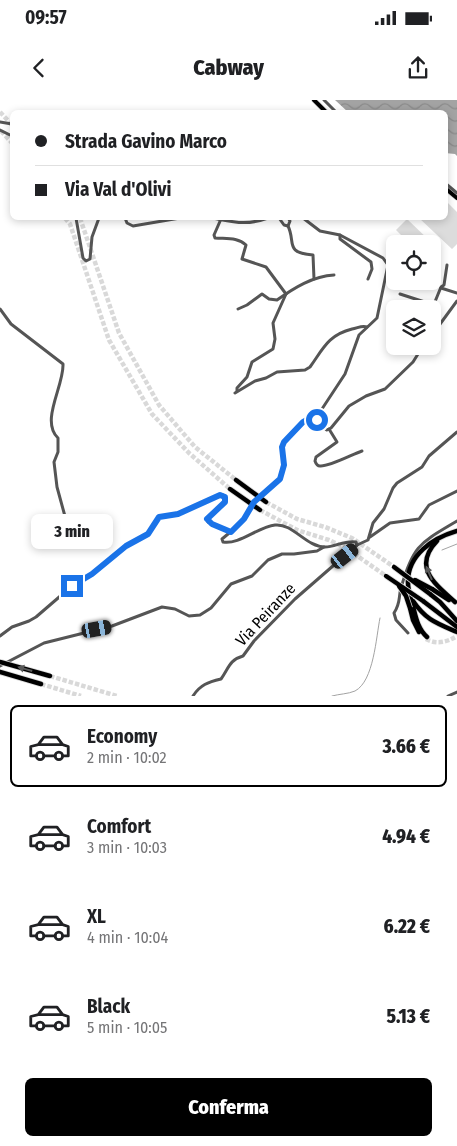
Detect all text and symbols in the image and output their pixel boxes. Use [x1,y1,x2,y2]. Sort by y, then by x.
text: 09:57 [25,6,67,29]
icon: back [25,54,53,82]
text: Cabway [193,54,264,81]
icon: share [404,54,432,82]
text: Strada Gavino Marco [65,130,227,153]
text: Via Val d'Olivi [65,178,171,201]
map controls [386,235,441,355]
button: locate [386,235,441,290]
button: layers [386,300,441,355]
route start [306,409,328,431]
callout: 3 min [31,514,113,548]
text: 3 min [54,522,90,541]
car [328,541,361,571]
one-way arrow [425,566,433,580]
route end [61,575,83,597]
street label: Via Peiranze [231,579,299,650]
car [80,619,113,639]
one-way arrow [17,665,32,673]
icon: car [27,724,72,769]
text: Economy [87,725,157,748]
text: 3.66 € [382,735,430,758]
text: 2 min · 10:02 [87,748,167,767]
icon: car [27,814,72,859]
text: Comfort [87,815,151,838]
text: 4.94 € [382,825,430,848]
text: 3 min · 10:03 [87,838,167,857]
icon: car [27,904,72,949]
text: XL [87,905,106,928]
text: 6.22 € [384,915,430,938]
text: 4 min · 10:04 [87,928,168,947]
icon: car [27,994,72,1039]
text: Black [87,995,130,1018]
text: 5.13 € [387,1005,430,1028]
text: 5 min · 10:05 [87,1018,167,1037]
button: Conferma [25,1078,432,1136]

